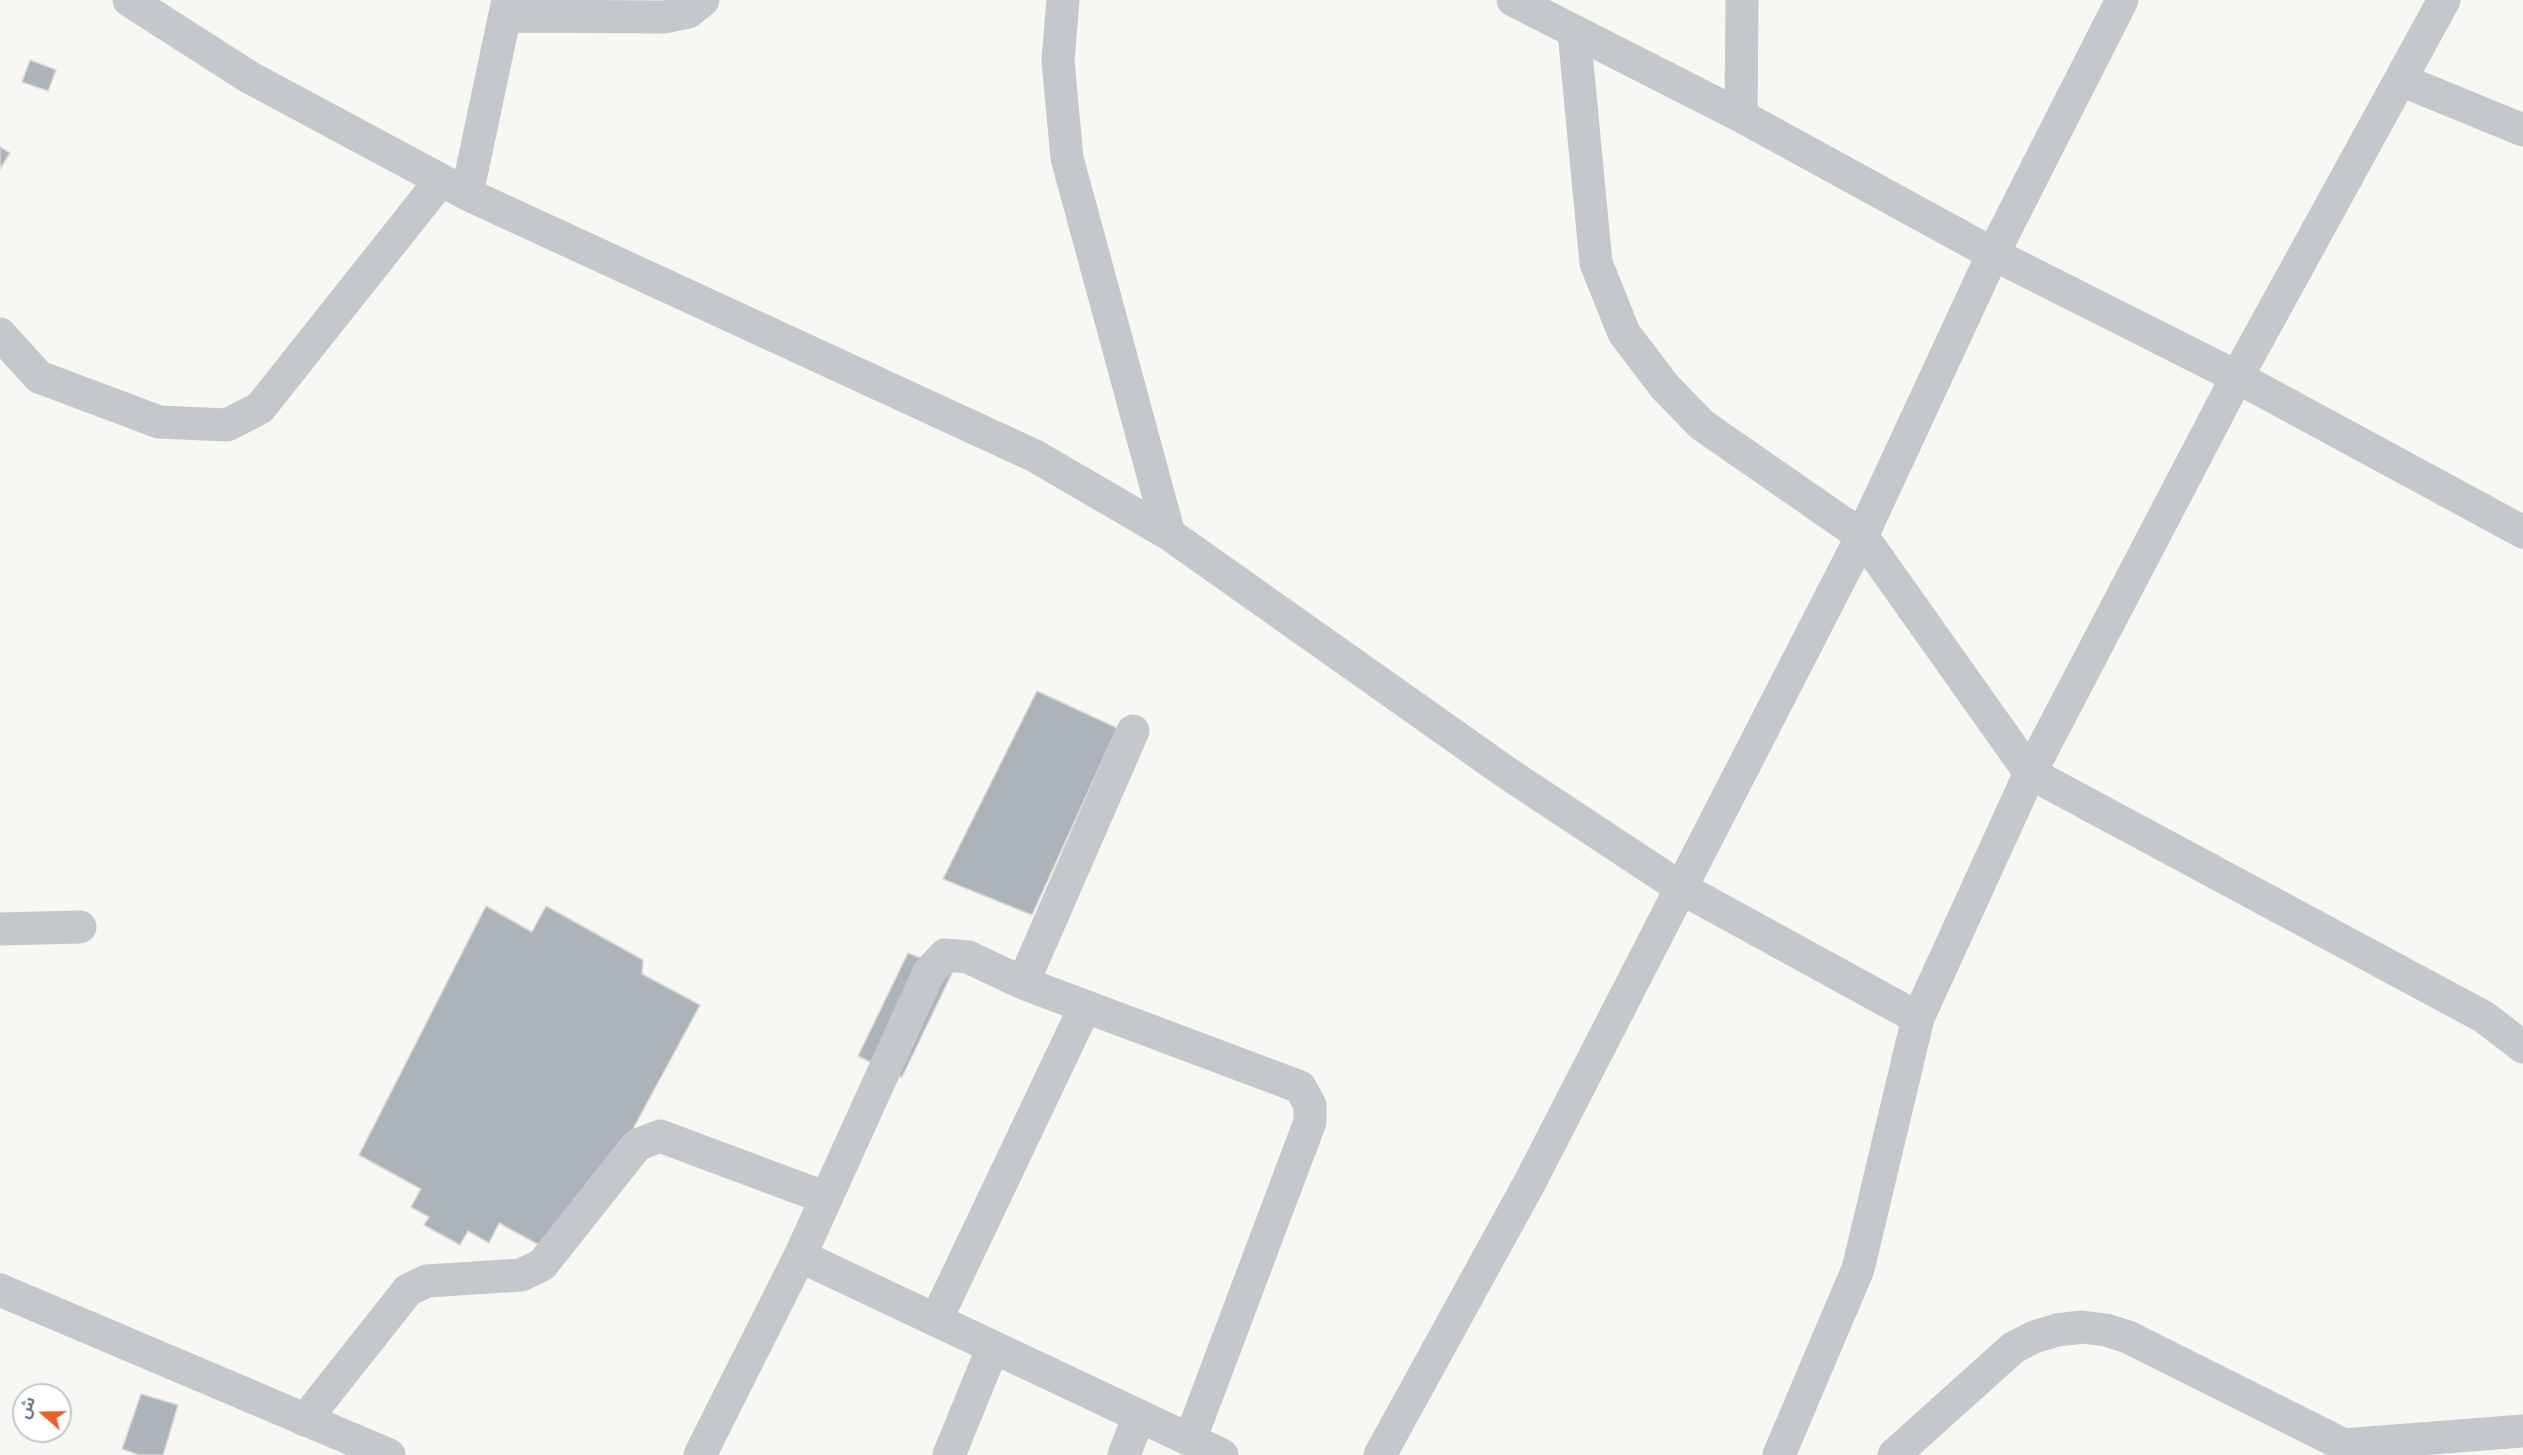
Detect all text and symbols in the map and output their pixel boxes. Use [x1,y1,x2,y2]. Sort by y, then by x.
north arrow [12,1383,72,1443]
text: ش [14,1394,39,1421]

